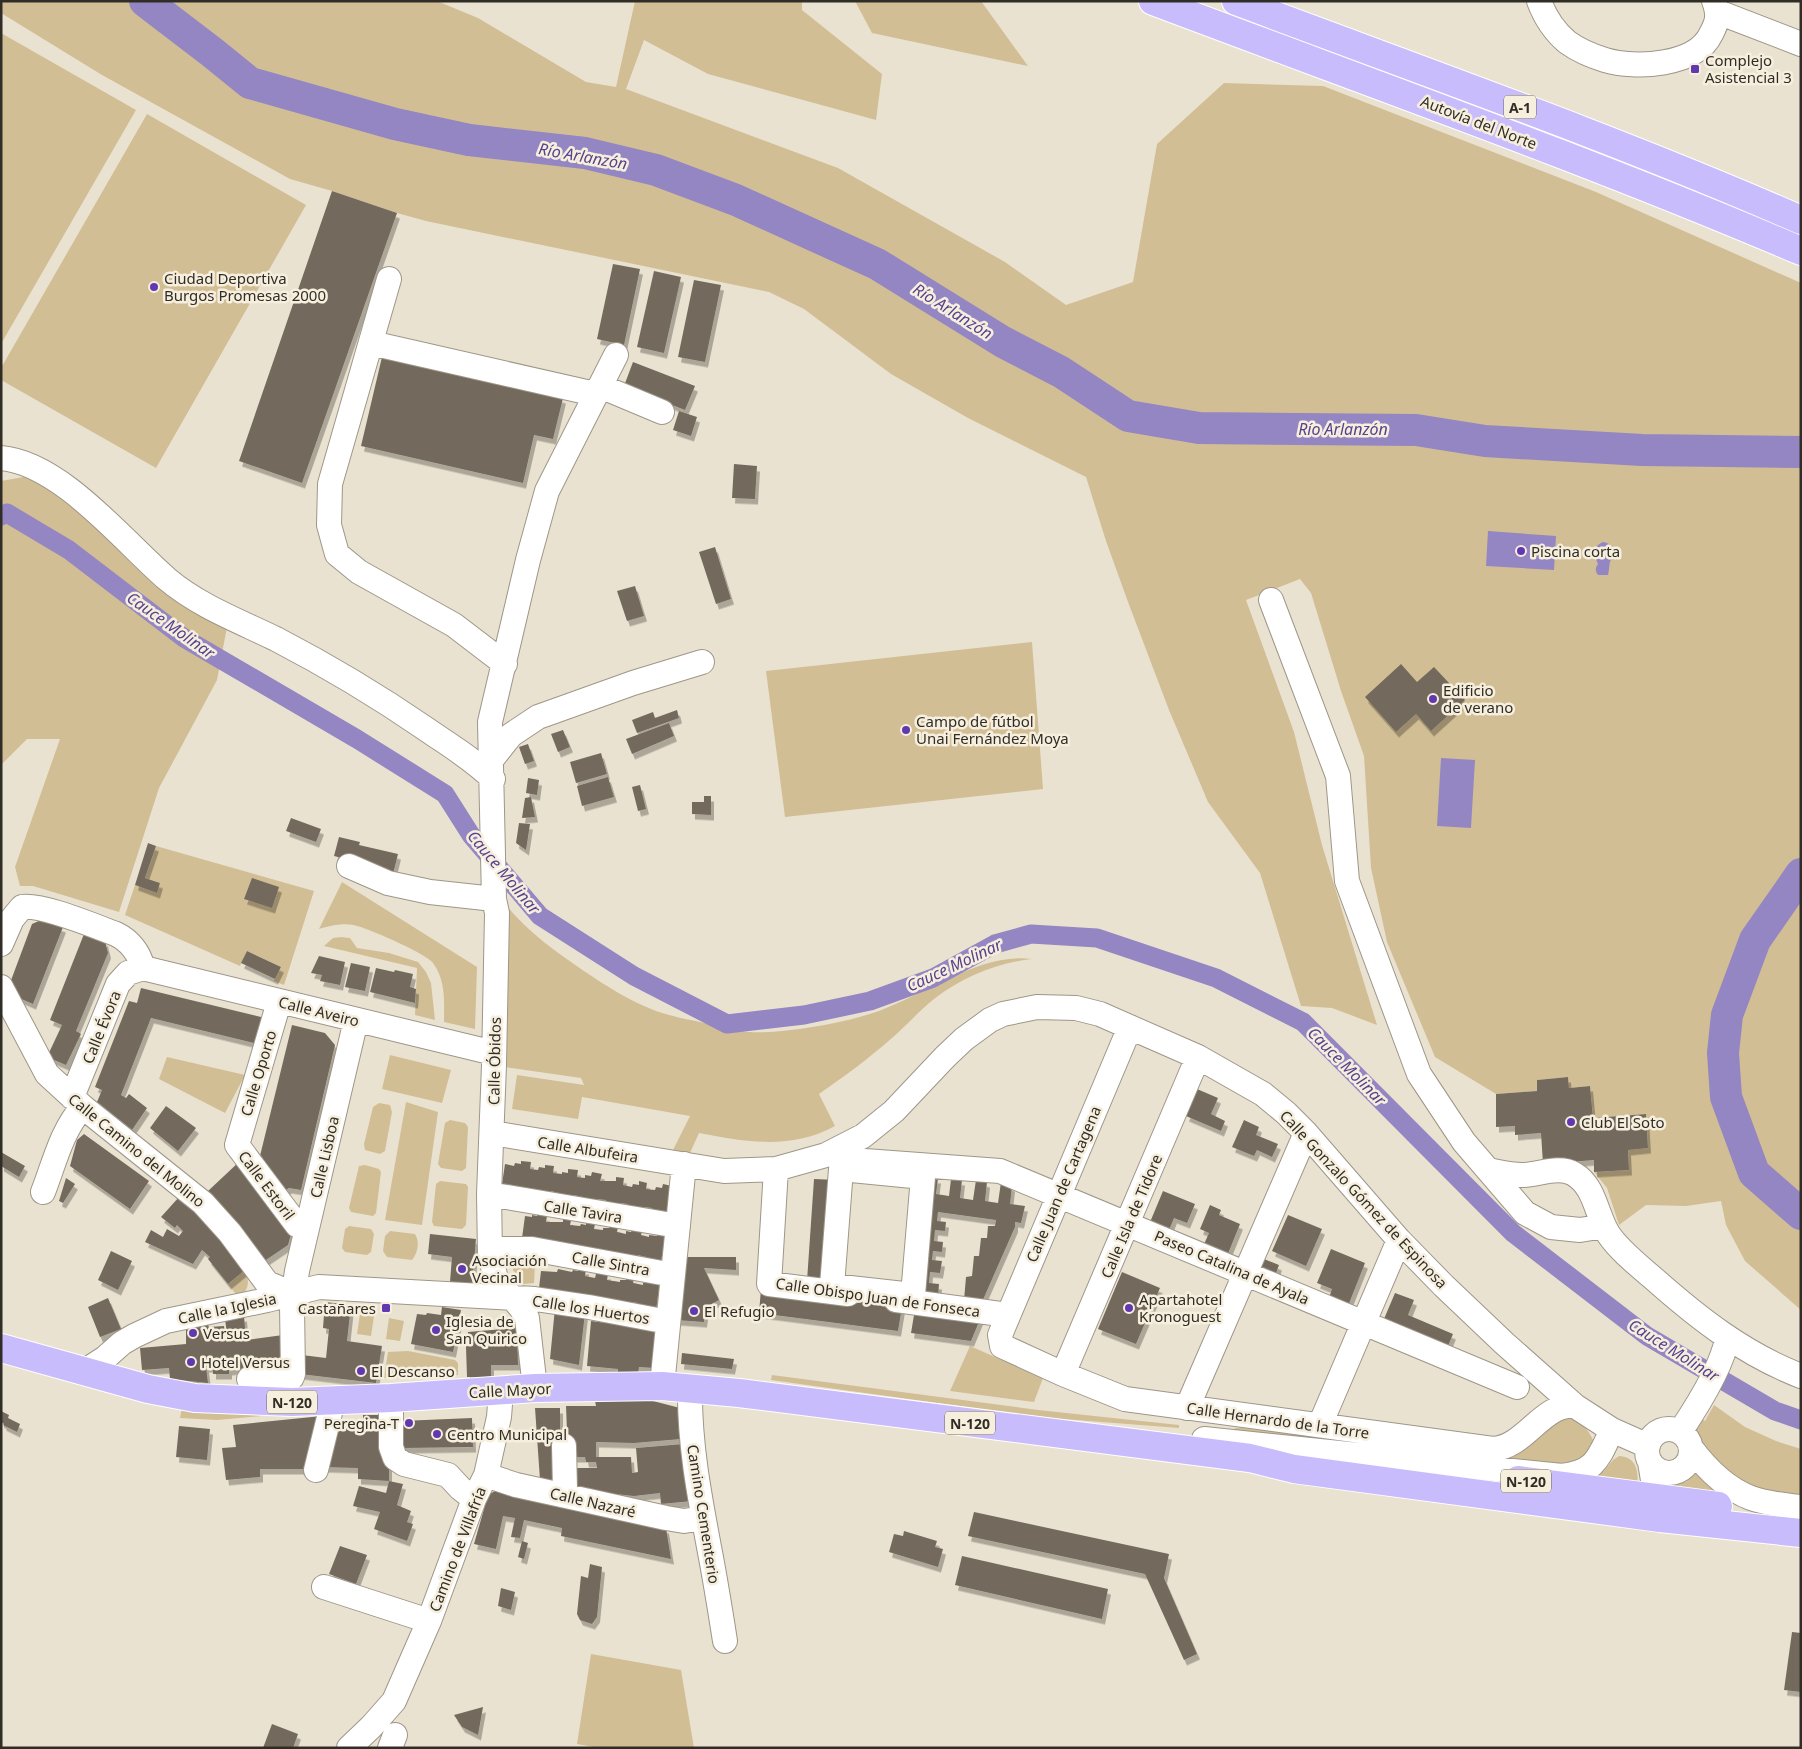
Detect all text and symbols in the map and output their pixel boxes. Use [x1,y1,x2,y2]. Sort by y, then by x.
place label: Complejo Asistencial 3 [1705,50,1792,87]
marker: Complejo Asistencial 3 [1689,63,1701,75]
street label: Autovía del Norte [1418,91,1540,153]
road number: A-1 [1504,95,1536,118]
water label: Río Arlanzón [537,137,629,175]
place label: Ciudad Deportiva Burgos Promesas 2000 [164,268,326,305]
water label: Río Arlanzón [909,278,997,344]
marker: Ciudad Deportiva Burgos Promesas 2000 [148,281,160,293]
water label: Río Arlanzón [1298,418,1388,440]
place label: Piscina corta [1531,541,1620,561]
marker: Piscina corta [1515,545,1527,557]
water label: Cauce Molinar [123,587,220,664]
place label: Edificio de verano [1443,680,1513,717]
marker: Edificio de verano [1427,693,1439,705]
place label: Campo de fútbol Unai Fernández Moya [916,711,1069,748]
marker: Campo de fútbol Unai Fernández Moya [900,724,912,736]
water label: Cauce Molinar [463,826,546,919]
water label: Cauce Molinar [903,933,1006,997]
street label: Calle Évora [77,987,125,1067]
street label: Calle Aveiro [277,991,361,1031]
street label: Calle Óbidos [483,1017,505,1105]
water label: Cauce Molinar [1303,1022,1391,1110]
street label: Calle Oporto [235,1028,281,1118]
street label: Calle Camino del Molino [65,1089,209,1211]
street label: Calle Juan de Cartagena [1021,1103,1105,1265]
street label: Calle Gonzalo Gómez de Espinosa [1276,1106,1452,1292]
place label: Club El Soto [1581,1112,1665,1132]
street label: Calle Lisboa [305,1114,343,1200]
marker: Club El Soto [1565,1116,1577,1128]
street label: Calle Albufeira [536,1131,640,1167]
street label: Calle Estoril [234,1146,300,1224]
street label: Calle Isla de Tidore [1096,1151,1166,1281]
street label: Calle Tavira [542,1195,624,1227]
street label: Paseo Catalina de Ayala [1151,1225,1313,1309]
street label: Calle Sintra [570,1246,652,1280]
place label: Asociación Vecinal [472,1250,547,1287]
marker: Asociación Vecinal [456,1263,468,1275]
street label: Calle Obispo Juan de Fonseca [775,1273,981,1321]
street label: Calle la Iglesia [176,1288,278,1328]
place label: Apartahotel Kronoguest [1139,1289,1222,1326]
street label: Calle los Huertos [531,1290,651,1328]
place label: Castañares [298,1298,376,1318]
place label: El Refugio [704,1301,775,1321]
marker: Castañares [380,1302,392,1314]
marker: Apartahotel Kronoguest [1123,1302,1135,1314]
marker: El Refugio [688,1305,700,1317]
place label: Iglesia de San Quirico [446,1311,527,1348]
water label: Cauce Molinar [1625,1313,1724,1387]
place label: Versus [203,1323,250,1343]
marker: Iglesia de San Quirico [430,1324,442,1336]
marker: Versus [187,1327,199,1339]
place label: Hotel Versus [201,1352,290,1372]
marker: Hotel Versus [185,1356,197,1368]
place label: El Descanso [371,1361,455,1381]
marker: El Descanso [355,1365,367,1377]
street label: Calle Mayor [468,1378,552,1402]
road number: N-120 [267,1390,317,1414]
street label: Calle Hernardo de la Torre [1185,1397,1371,1443]
road number: N-120 [945,1412,995,1435]
place label: Peregina-T [324,1413,400,1433]
marker: Peregina-T [403,1417,415,1429]
place label: Centro Municipal [447,1424,567,1444]
marker: Centro Municipal [431,1428,443,1440]
street label: Camino Cementerio [683,1443,725,1585]
road number: N-120 [1501,1470,1551,1492]
street label: Calle Nazaré [548,1482,638,1522]
street label: Camino de Villafría [424,1484,490,1614]

